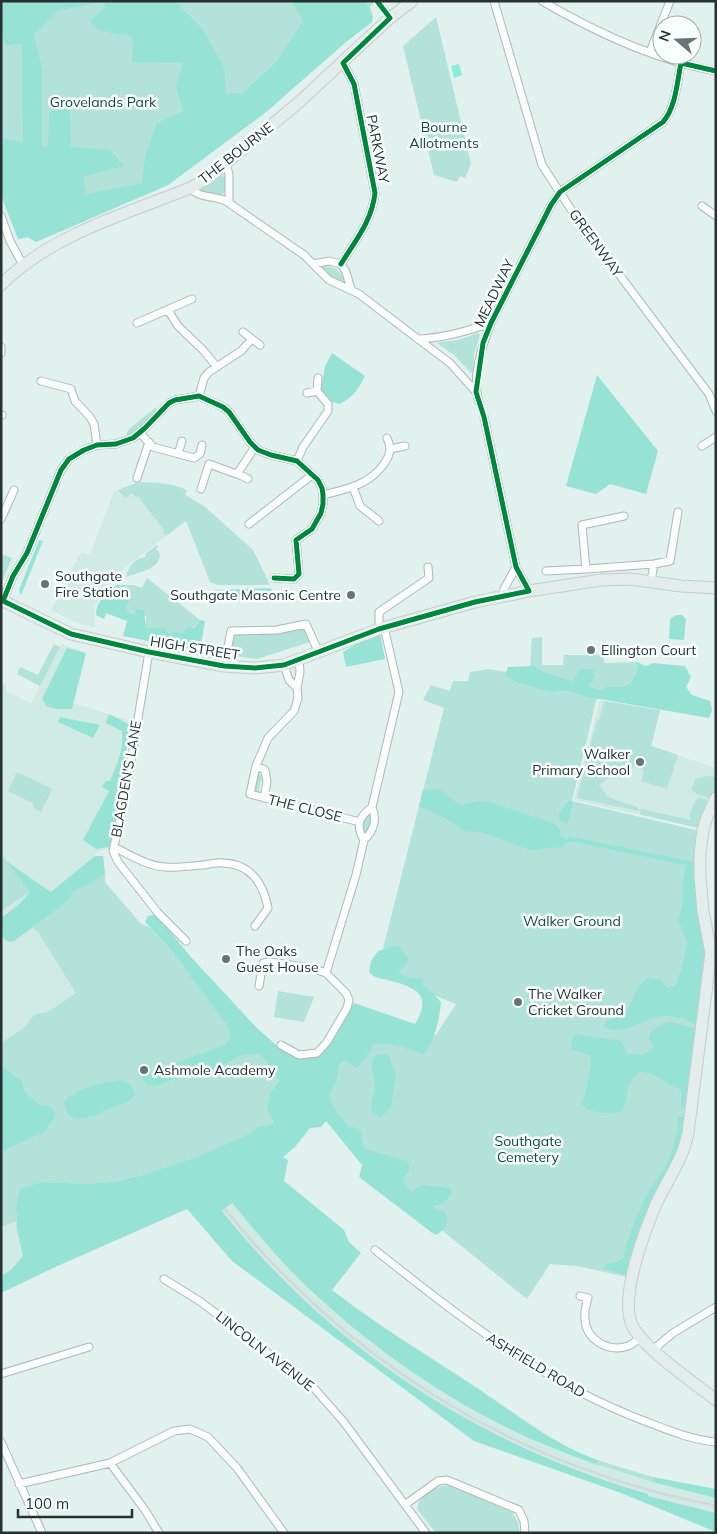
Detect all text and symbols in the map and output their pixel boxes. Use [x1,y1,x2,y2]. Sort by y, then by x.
north arrow [652,15,702,65]
text: N [654,28,675,44]
park label: Grovelands Park [50,93,157,111]
street label: PARKWAY [363,113,394,185]
street label: THE BOURNE [195,118,277,188]
park label: Bourne Allotments [409,118,479,152]
street label: GREENWAY [565,206,627,281]
street label: MEADWAY [470,256,518,330]
place label: Southgate Fire Station [55,567,129,601]
marker: Southgate Fire Station [39,578,51,590]
place label: Southgate Masonic Centre [170,586,341,604]
marker: Southgate Masonic Centre [345,589,357,601]
street label: HIGH STREET [149,632,242,664]
place label: Ellington Court [601,641,696,659]
marker: Ellington Court [585,644,597,656]
street label: BLAGDEN'S LANE [107,719,145,839]
place label: Walker Primary School [532,745,631,779]
marker: Walker Primary School [634,756,646,768]
street label: THE CLOSE [266,790,344,826]
park label: Walker Ground [523,912,621,930]
place label: The Oaks Guest House [236,942,319,976]
marker: The Oaks Guest House [220,953,232,965]
place label: The Walker Cricket Ground [528,985,624,1019]
marker: The Walker Cricket Ground [512,996,524,1008]
place label: Ashmole Academy [154,1061,276,1079]
marker: Ashmole Academy [138,1064,150,1076]
park label: Southgate Cemetery [494,1132,562,1166]
street label: LINCOLN AVENUE [212,1307,318,1395]
street label: ASHFIELD ROAD [483,1328,589,1402]
scale bar [18,1486,131,1518]
text: 100 m [25,1494,69,1513]

